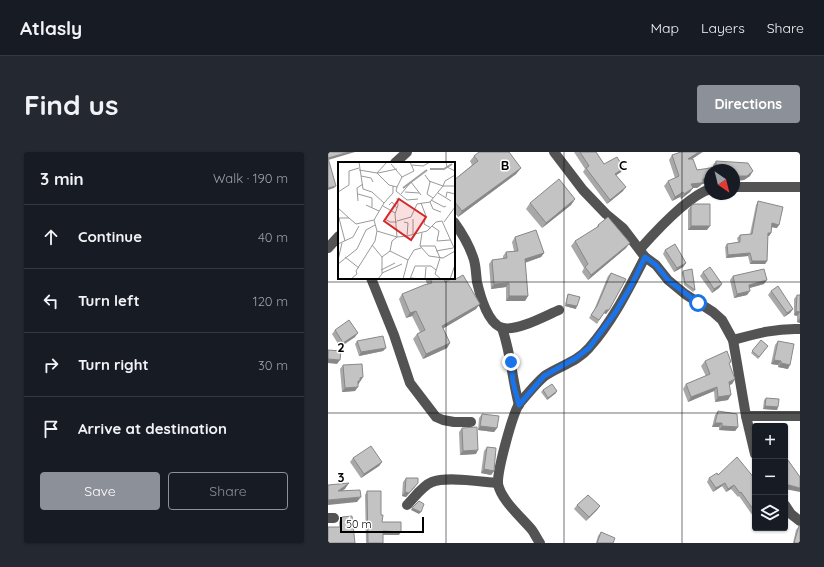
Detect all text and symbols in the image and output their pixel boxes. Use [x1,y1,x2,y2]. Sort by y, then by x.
text: Atlasly [20,16,82,40]
text: Map [650,19,679,37]
text: Layers [701,19,745,37]
text: Share [767,19,804,37]
button: Directions [697,85,800,123]
text: Find us [24,87,118,122]
text: B [501,157,509,173]
text: C [619,157,627,173]
inset map [338,162,455,279]
north arrow [704,164,740,200]
text: 3 min [40,168,84,189]
text: Walk · 190 m [213,170,288,186]
icon: ahead [40,226,62,248]
text: Continue [78,227,142,246]
text: 40 m [258,229,288,245]
icon: left [40,290,62,312]
text: Turn left [78,291,140,310]
text: 120 m [253,293,288,309]
route start [689,294,707,312]
text: 2 [337,339,345,355]
route end [502,353,520,371]
icon: right [40,354,62,376]
text: Turn right [78,355,149,374]
text: 30 m [258,357,288,373]
icon: arrive [40,418,62,440]
text: Arrive at destination [78,419,227,438]
map controls [752,423,788,531]
button: + [752,423,788,459]
button: − [752,459,788,495]
text: 3 [338,469,345,485]
button: Save [40,472,160,510]
button: Share [168,472,288,510]
button: layers [752,495,788,531]
scale bar [340,515,424,534]
text: 50 m [346,517,372,531]

